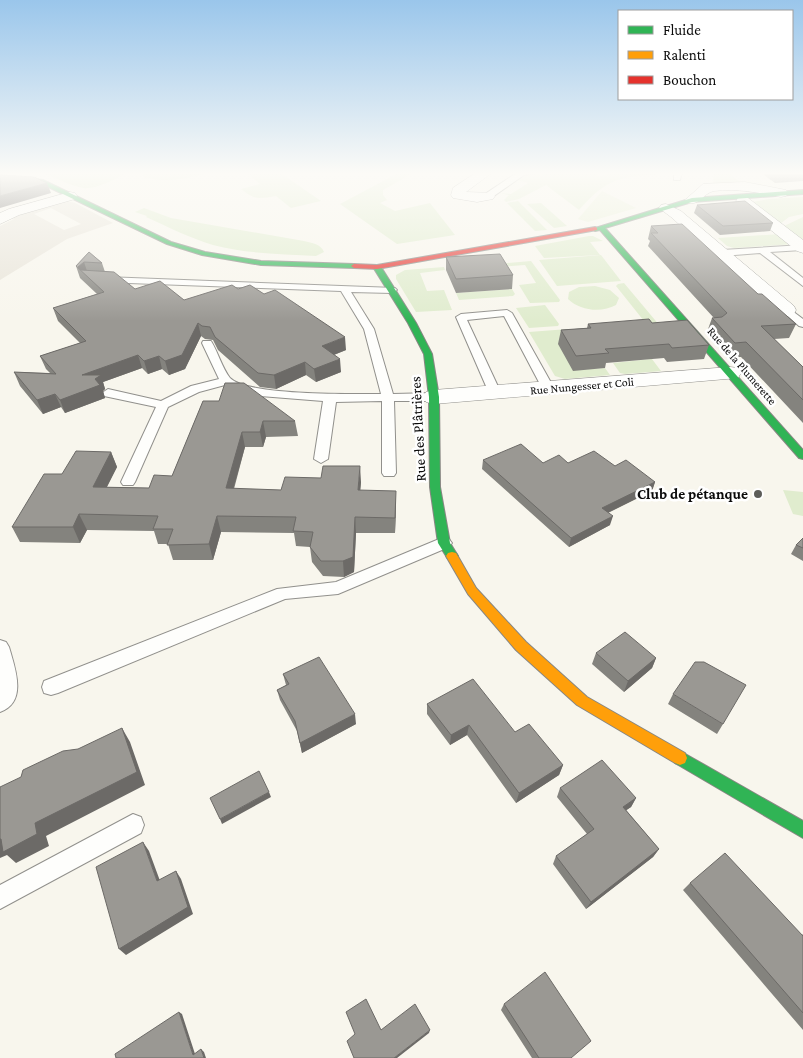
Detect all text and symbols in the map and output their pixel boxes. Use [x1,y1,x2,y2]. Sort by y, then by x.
legend [618,10,793,100]
text: Fluide [663,22,701,38]
text: Ralenti [663,47,706,63]
text: Bouchon [663,72,716,88]
street label: Rue de la Plumerette [705,324,779,408]
street label: Rue Nungesser et Coli [530,374,634,398]
street label: Rue des Plâtrières [407,376,429,482]
place label: Club de pétanque [637,486,748,502]
marker: Club de pétanque [752,488,764,500]

